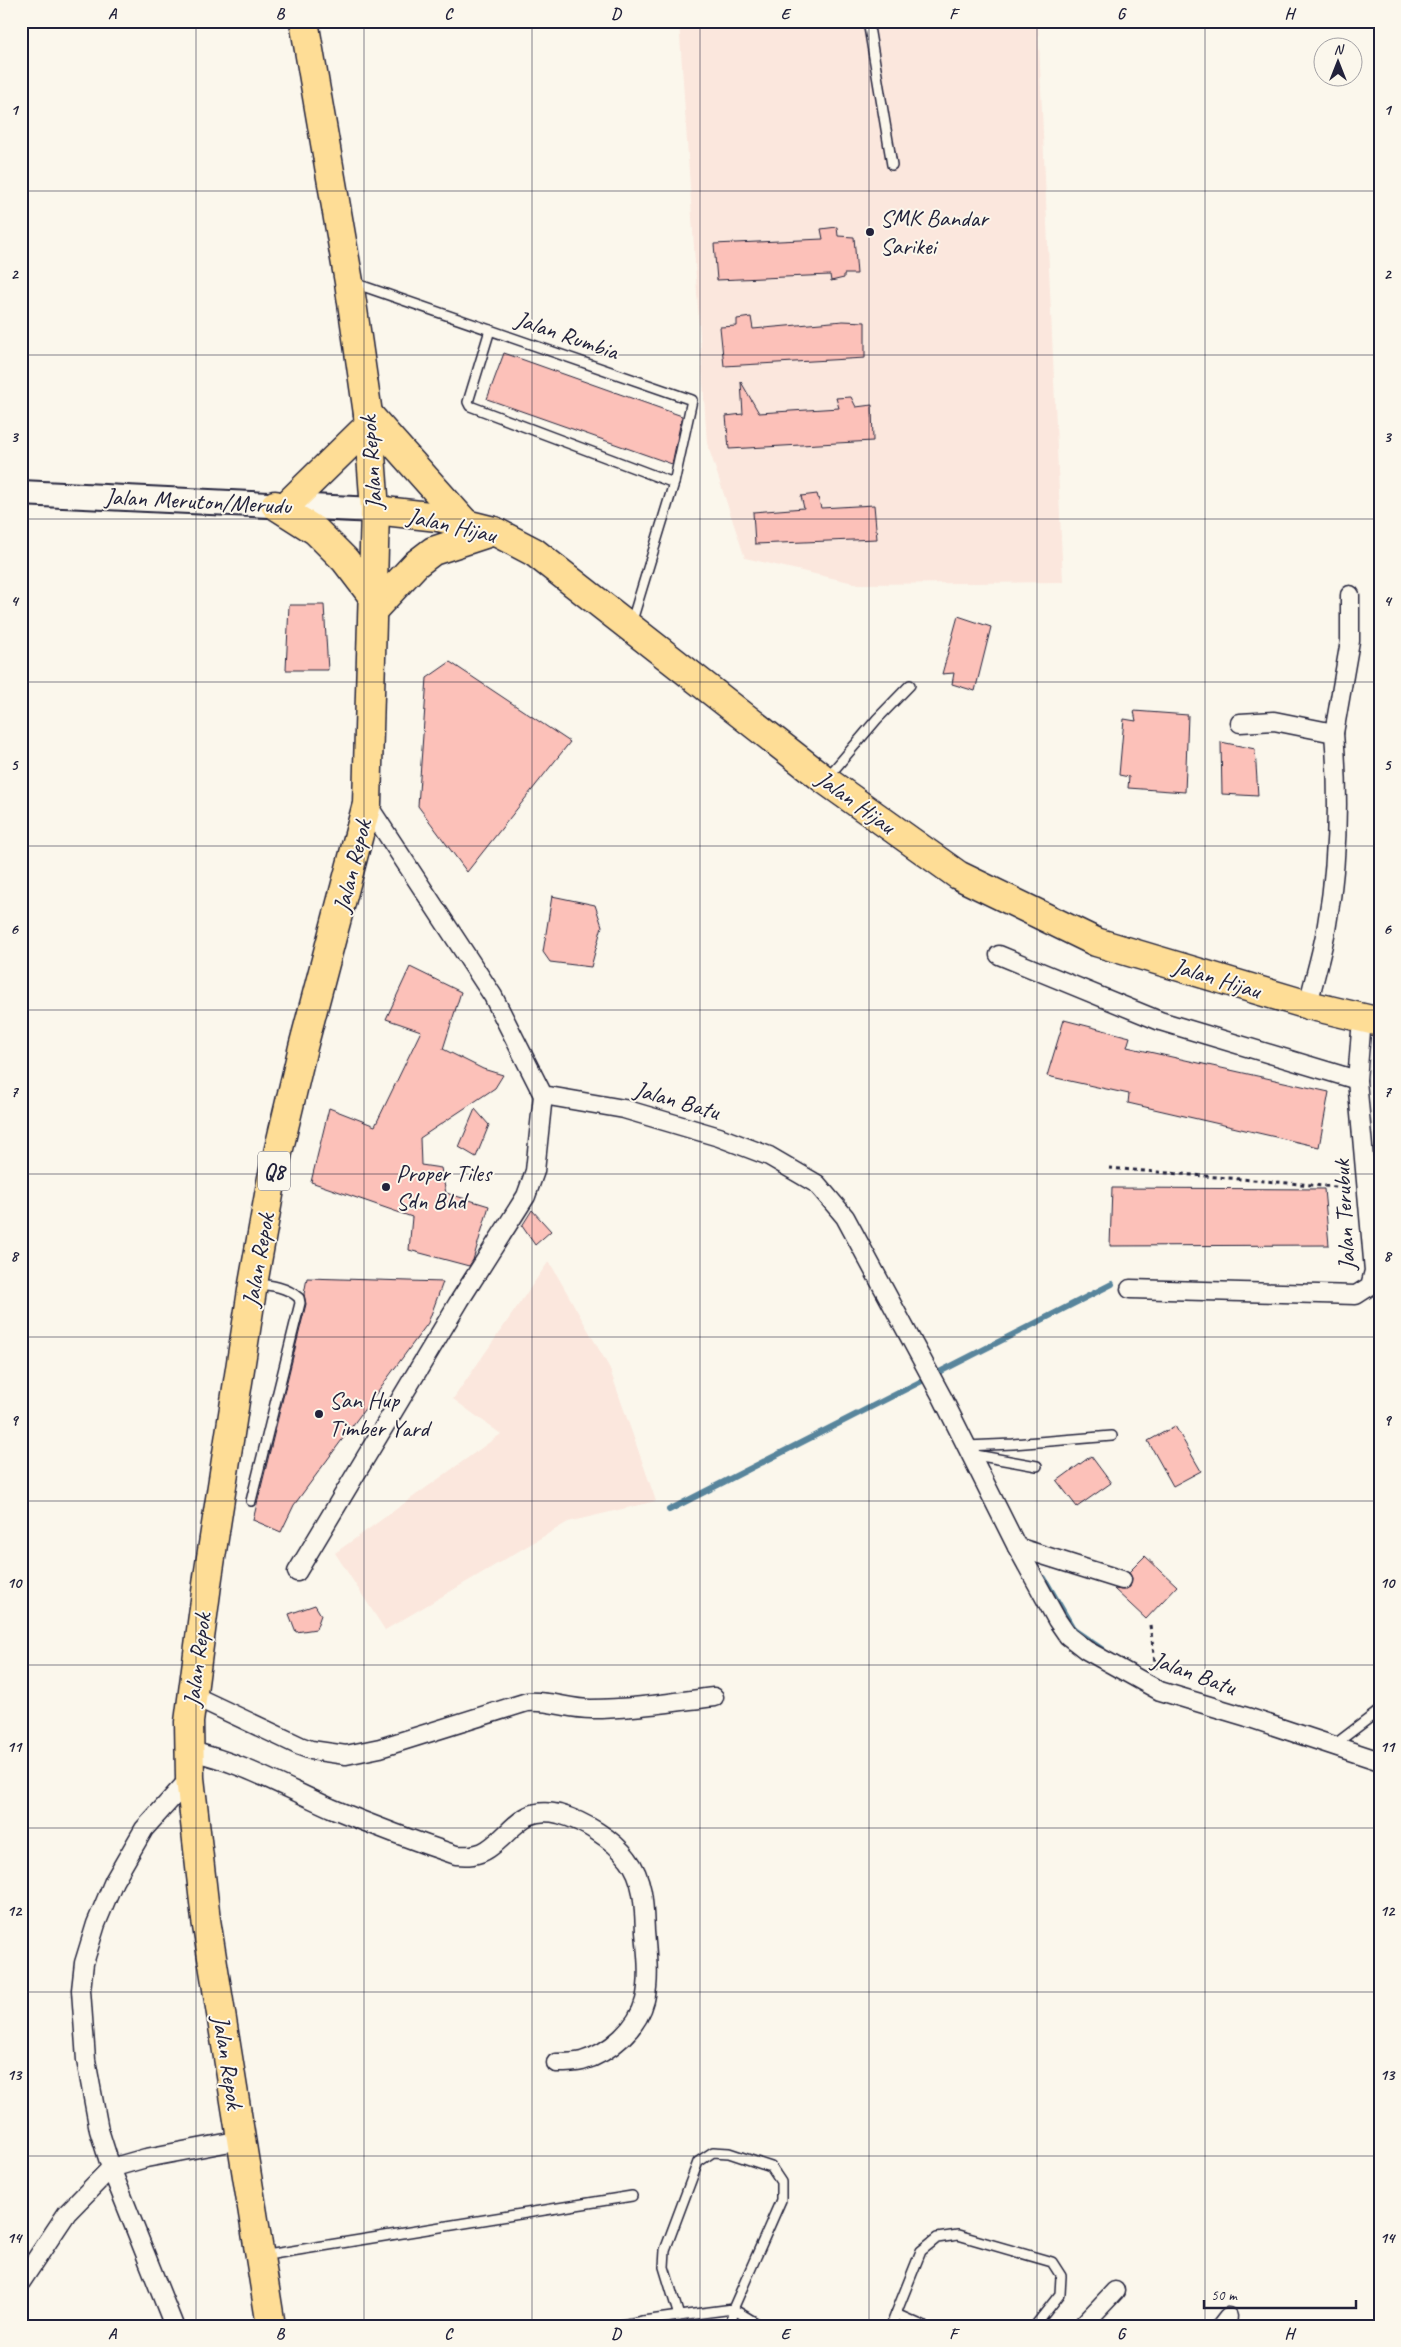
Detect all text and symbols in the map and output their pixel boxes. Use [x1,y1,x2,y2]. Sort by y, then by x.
text: A [108,4,118,24]
text: B [276,4,286,24]
text: C [444,4,454,24]
text: D [611,4,622,24]
text: E [781,4,792,24]
text: F [949,4,960,24]
text: G [1117,4,1127,24]
text: H [1284,4,1296,24]
north arrow [1314,38,1364,88]
text: N [1334,41,1345,58]
text: 1 [10,100,19,120]
text: 1 [1383,100,1392,120]
place label: SMK Bandar Sarikei [880,203,990,261]
marker: SMK Bandar Sarikei [864,226,876,238]
text: 2 [10,264,19,284]
text: 2 [1383,264,1392,284]
street label: Jalan Rumbia [511,303,624,367]
street label: Jalan Repok [353,413,389,512]
text: 3 [10,427,19,447]
text: 3 [1383,427,1392,447]
street label: Jalan Meruton/Merudu [103,481,294,521]
street label: Jalan Hijau [404,500,501,550]
text: 4 [10,591,19,611]
text: 4 [1383,591,1392,611]
text: 5 [11,755,20,775]
text: 5 [1384,755,1393,775]
street label: Jalan Hijau [810,763,903,842]
street label: Jalan Repok [326,815,378,916]
text: 6 [10,919,19,939]
text: 6 [1383,919,1392,939]
street label: Jalan Hijau [1169,950,1267,1006]
street label: Jalan Batu [630,1073,725,1127]
text: 7 [10,1082,19,1102]
text: 7 [1383,1082,1392,1102]
road number: Q8 [258,1152,290,1190]
street label: Jalan Terubuk [1326,1157,1362,1272]
place label: Proper Tiles Sdn Bhd [396,1158,493,1216]
marker: Proper Tiles Sdn Bhd [380,1181,392,1193]
street label: Jalan Repok [235,1209,281,1310]
text: 8 [10,1246,19,1266]
text: 8 [1383,1246,1392,1266]
place label: San Hup Timber Yard [329,1385,433,1443]
marker: San Hup Timber Yard [313,1408,325,1420]
text: 9 [10,1410,19,1430]
text: 9 [1383,1410,1392,1430]
text: 10 [7,1573,23,1593]
text: 10 [1380,1573,1396,1593]
street label: Jalan Repok [176,1609,218,1709]
street label: Jalan Batu [1147,1644,1242,1703]
text: 11 [7,1737,23,1757]
text: 11 [1380,1737,1396,1757]
text: 12 [7,1901,23,1921]
text: 12 [1380,1901,1396,1921]
street label: Jalan Repok [206,2012,251,2113]
text: 13 [7,2065,23,2085]
text: 13 [1380,2065,1396,2085]
text: 14 [7,2228,23,2248]
text: 14 [1380,2228,1396,2248]
scale bar [1204,2277,1356,2309]
text: 50 m [1211,2286,1238,2305]
text: A [108,2324,118,2344]
text: B [276,2324,286,2344]
text: C [444,2324,454,2344]
text: D [611,2324,622,2344]
text: E [781,2324,792,2344]
text: F [949,2324,960,2344]
text: G [1117,2324,1127,2344]
text: H [1284,2324,1296,2344]

